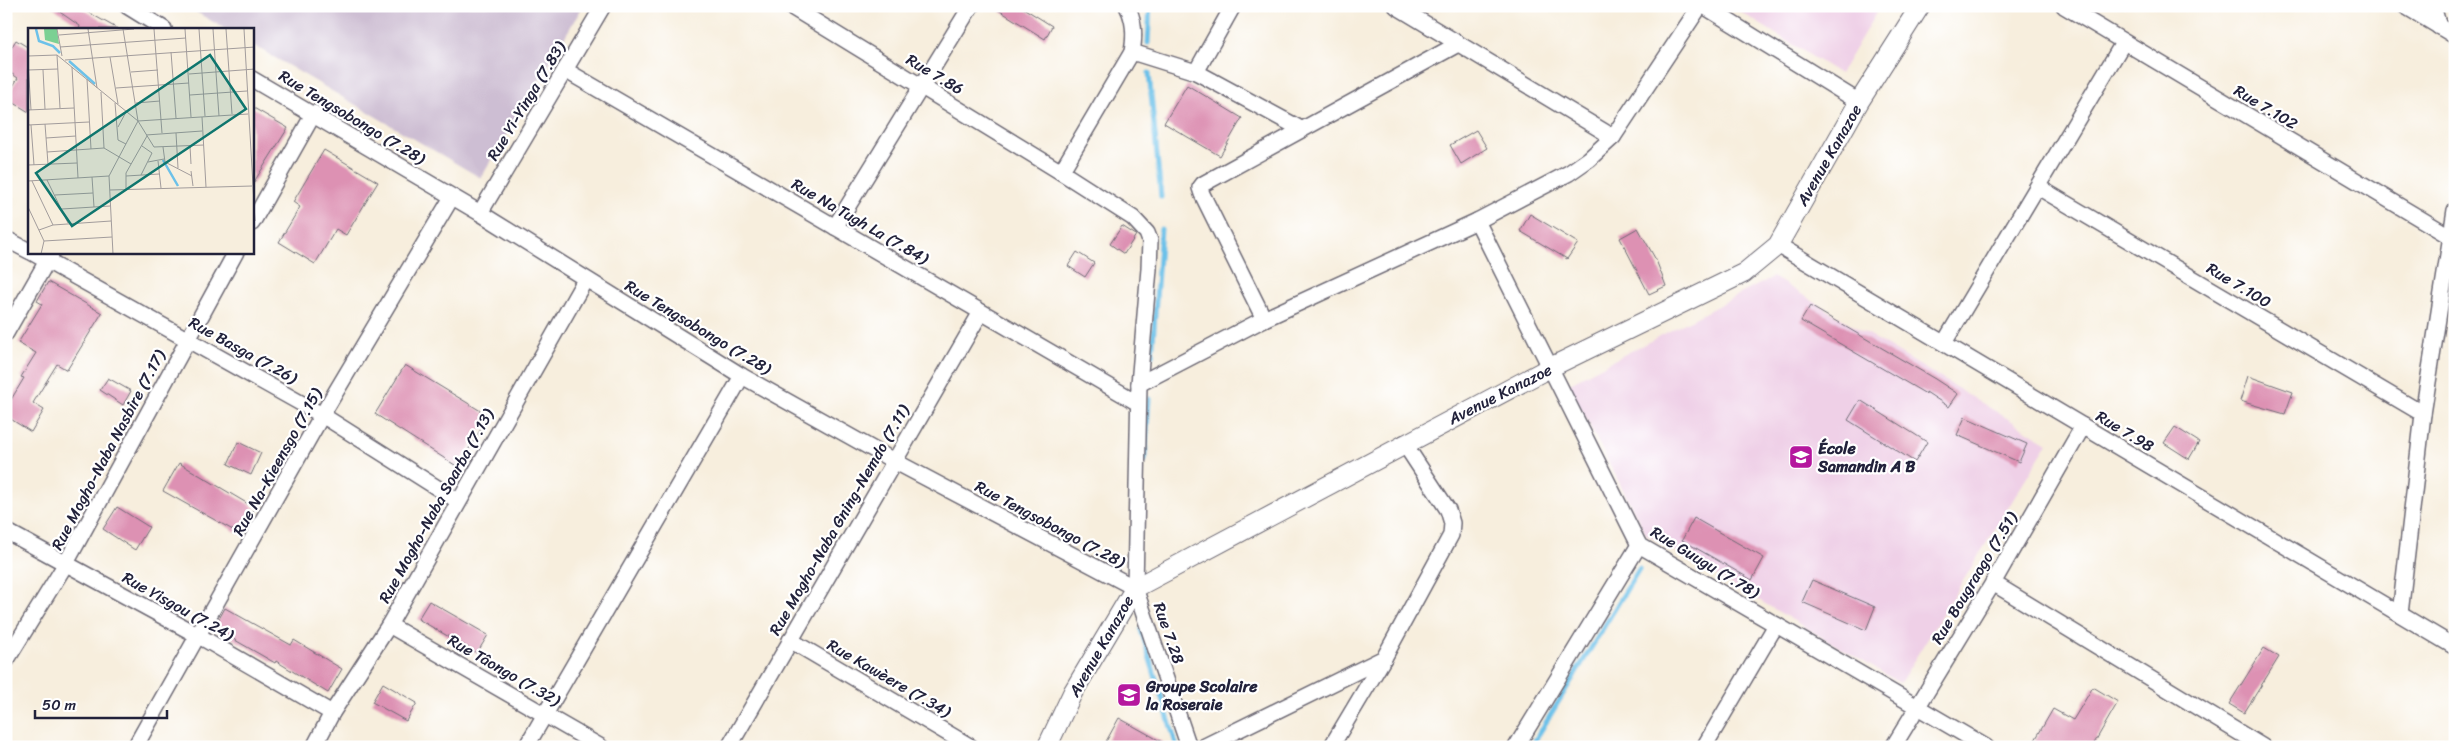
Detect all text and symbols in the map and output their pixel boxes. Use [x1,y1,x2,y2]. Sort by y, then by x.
inset map [28,28,254,254]
street label: Rue Yi-Yinga (7.83) [479,34,574,167]
street label: Rue 7.86 [900,45,970,103]
street label: Rue Tengsobongo (7.28) [273,62,432,173]
street label: Rue 7.102 [2228,76,2304,138]
street label: Avenue Kanazoe [1788,99,1870,212]
street label: Rue Na Tugh La (7.84) [786,170,935,273]
street label: Rue 7.100 [2201,254,2277,316]
street label: Rue Tengsobongo (7.28) [619,272,778,383]
street label: Rue Basga (7.26) [183,308,304,392]
street label: Rue Mogho-Naba Nasbire (7.17) [43,343,174,555]
street label: Avenue Kanazoe [1442,355,1557,433]
street label: Rue Na-Kieensgo (7.15) [224,381,330,541]
street label: Rue Mogho-Naba Gning-Nemdo (7.11) [761,398,918,641]
street label: Rue Mogho-Naba Soarba (7.13) [370,402,502,609]
street label: Rue 7.98 [2090,402,2160,460]
place label: École Samandin A B [1817,434,1916,481]
school or university icon: École Samandin A B [1788,444,1814,470]
street label: Rue Tengsobongo (7.28) [970,472,1132,577]
street label: Rue Bougraogo (7.51) [1923,505,2026,650]
street label: Rue Guugu (7.78) [1645,518,1766,607]
street label: Rue Yisgou (7.24) [117,563,240,649]
street label: Avenue Kanazoe [1060,590,1142,703]
street label: Rue 7.28 [1145,598,1193,668]
street label: Rue Tâongo (7.32) [442,626,567,715]
street label: Rue Kawèere (7.34) [822,631,958,726]
place label: Groupe Scolaire la Roseraie [1145,672,1258,719]
school or university icon: Groupe Scolaire la Roseraie [1116,682,1142,708]
scale bar [35,688,168,720]
text: 50 m [42,692,77,718]

